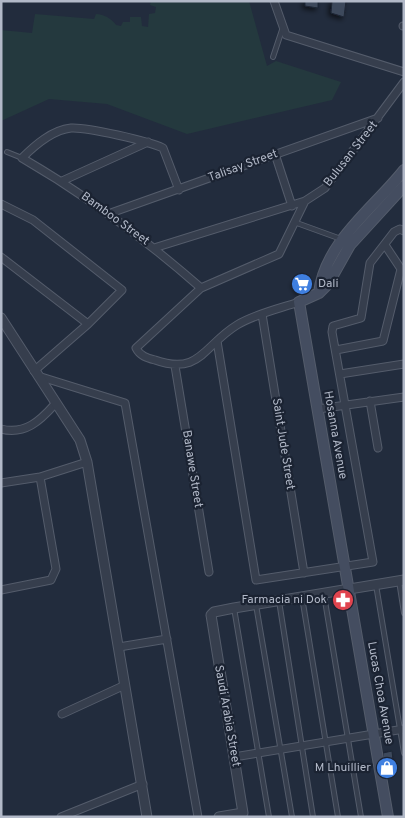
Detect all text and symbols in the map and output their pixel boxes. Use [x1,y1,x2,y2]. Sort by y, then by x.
street label: Bulusan Street [320,118,382,190]
street label: Talisay Street [206,146,280,186]
street label: Bamboo Street [78,189,152,249]
supermarket icon: Dali [290,272,314,296]
place label: Dali [318,276,338,292]
street label: Hosanna Avenue [319,390,351,480]
street label: Saint Jude Street [268,397,298,491]
street label: Banawe Street [178,429,206,509]
pharmacy icon: Farmacia ni Dok [331,588,355,612]
place label: Farmacia ni Dok [241,592,327,608]
street label: Lucas Choa Avenue [363,640,397,746]
street label: Saudi Arabia Street [210,664,244,768]
shop icon: M Lhuillier [375,756,399,780]
place label: M Lhuillier [315,760,371,776]

